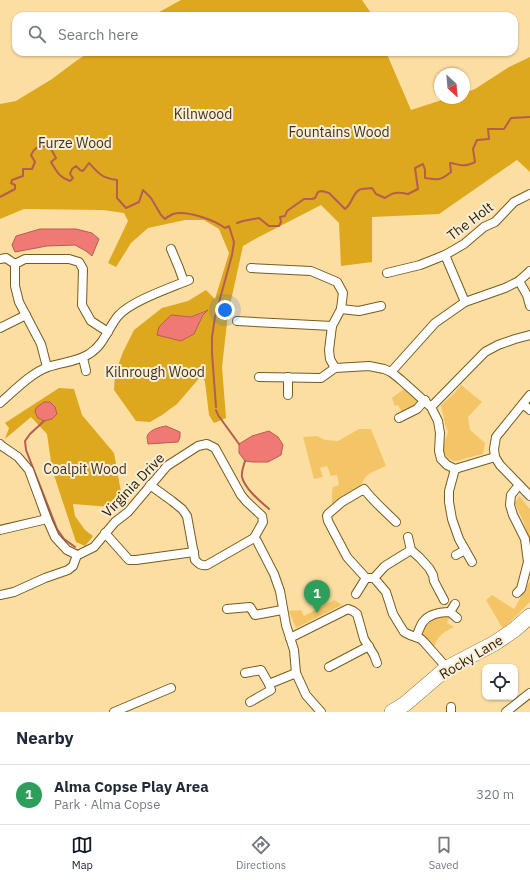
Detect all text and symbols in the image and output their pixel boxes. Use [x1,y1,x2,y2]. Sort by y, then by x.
search box [12,12,518,56]
icon: search [26,23,48,45]
text: Search here [58,25,138,44]
north arrow [434,68,470,104]
park label: Kilnwood [174,105,232,123]
park label: Fountains Wood [288,123,390,141]
park label: Furze Wood [38,134,112,152]
street label: The Holt [443,198,497,244]
your location [215,300,235,320]
park label: Kilnrough Wood [105,363,205,381]
street label: Virginia Drive [98,449,168,521]
park label: Coalpit Wood [43,460,127,478]
pin: 1 [304,580,330,613]
street label: Rocky Lane [436,631,507,683]
map controls [482,664,518,700]
button: locate [482,664,518,700]
text: Nearby [16,727,74,749]
text: Alma Copse Play Area [54,777,209,796]
text: 1 [25,786,33,803]
text: 320 m [476,786,514,803]
text: Park · Alma Copse [54,796,160,813]
tab: Map [71,834,93,872]
tab: Directions [236,834,286,872]
tab: Saved [429,834,459,872]

